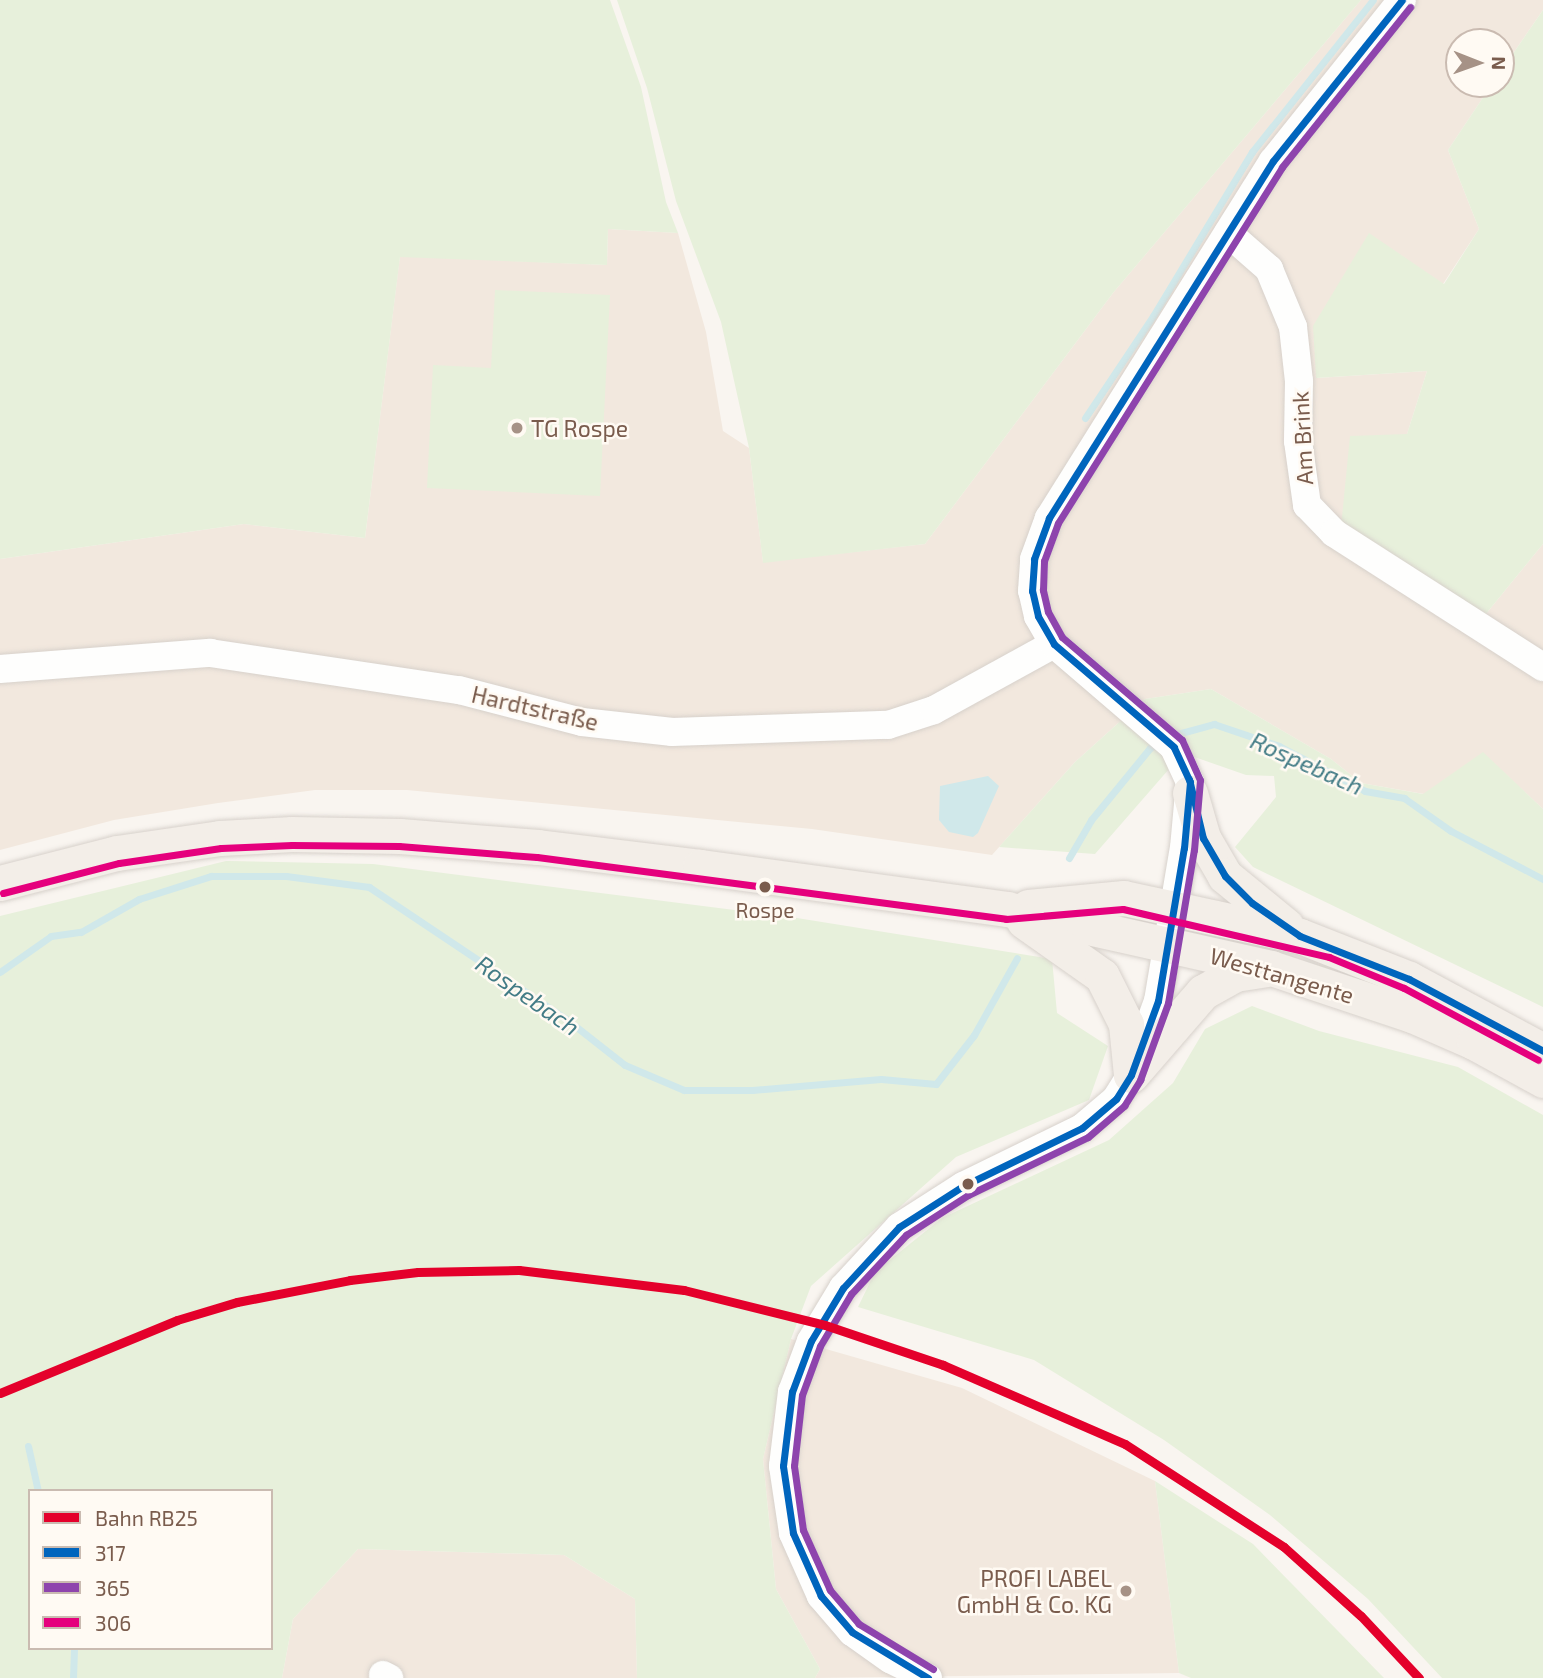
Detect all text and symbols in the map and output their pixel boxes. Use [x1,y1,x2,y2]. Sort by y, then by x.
north arrow [1445,28,1515,98]
text: N [1488,56,1511,70]
street label: Am Brink [1286,390,1318,486]
place label: TG Rospe [531,414,628,442]
marker: TG Rospe [509,420,525,436]
street label: Hardtstraße [469,680,601,736]
water label: Rospebach [1246,725,1368,801]
marker: Rospe [758,880,772,894]
place label: Rospe [736,897,794,923]
street label: Westtangente [1207,941,1357,1009]
water label: Rospebach [471,949,585,1041]
unlabelled marker [961,1177,975,1191]
legend [28,1489,273,1650]
text: Bahn RB25 [95,1505,198,1530]
text: 317 [95,1540,126,1565]
place label: PROFI LABEL GmbH & Co. KG [957,1564,1112,1618]
text: 365 [95,1575,130,1600]
marker: PROFI LABEL GmbH & Co. KG [1118,1583,1134,1599]
text: 306 [95,1610,131,1635]

